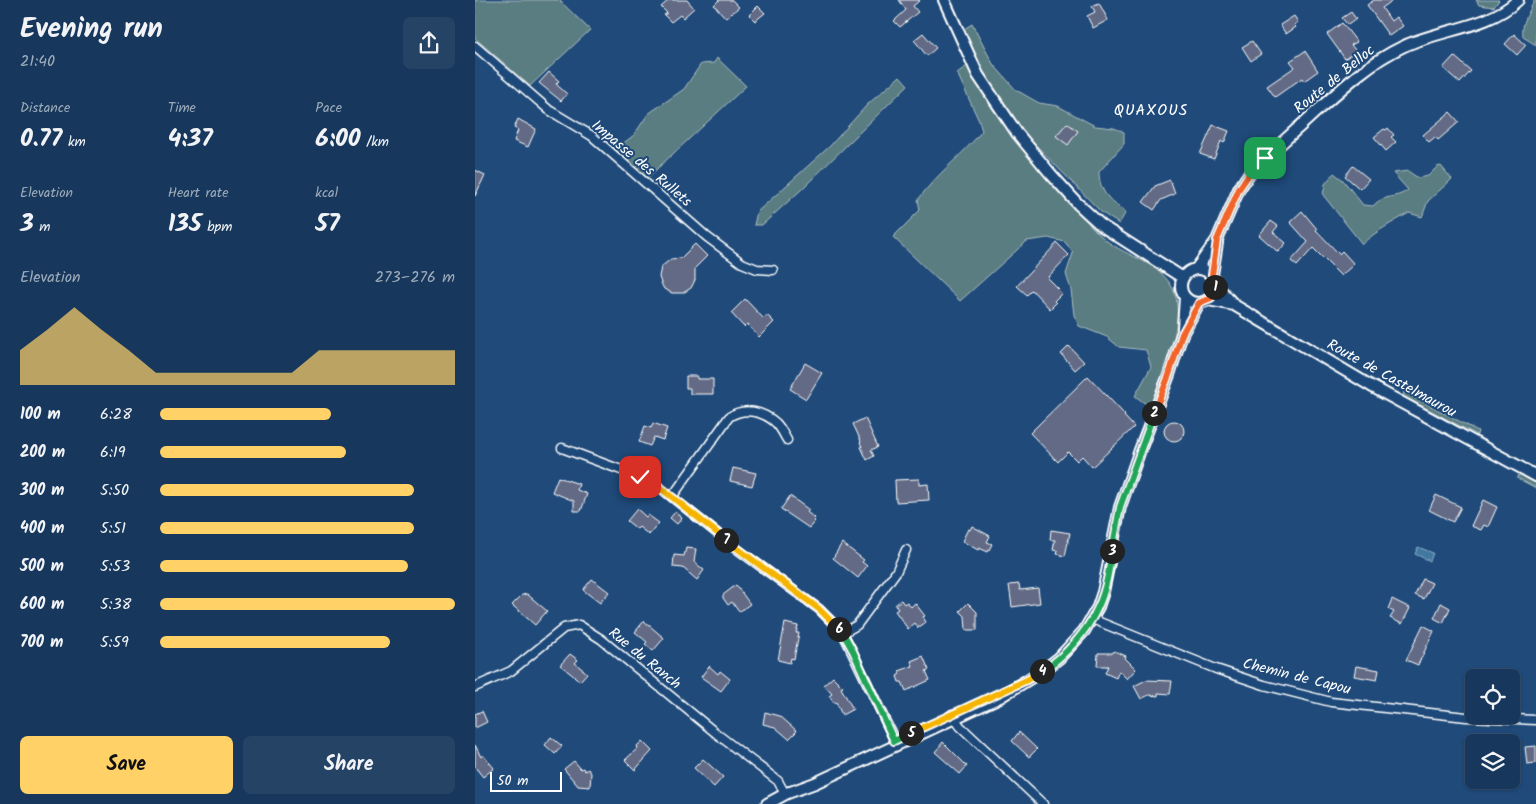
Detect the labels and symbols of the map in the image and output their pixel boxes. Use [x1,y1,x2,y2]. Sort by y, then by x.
street label: Route de Belloc [1289,39,1381,120]
district label: QUAXOUS [1114,98,1188,123]
street label: Impasse des Rullets [586,114,698,214]
pin [1244,137,1286,179]
pin: 1 [1203,274,1227,300]
street label: Route de Castelmaurou [1322,333,1461,425]
pin: 2 [1141,400,1167,426]
pin [619,456,661,498]
pin: 7 [713,528,739,552]
pin: 3 [1099,538,1125,564]
pin: 6 [827,616,851,642]
street label: Rue du Ranch [603,622,686,696]
street label: Chemin de Capou [1240,652,1353,702]
pin: 4 [1029,658,1055,684]
pin: 5 [899,720,923,746]
scale bar [490,769,563,792]

